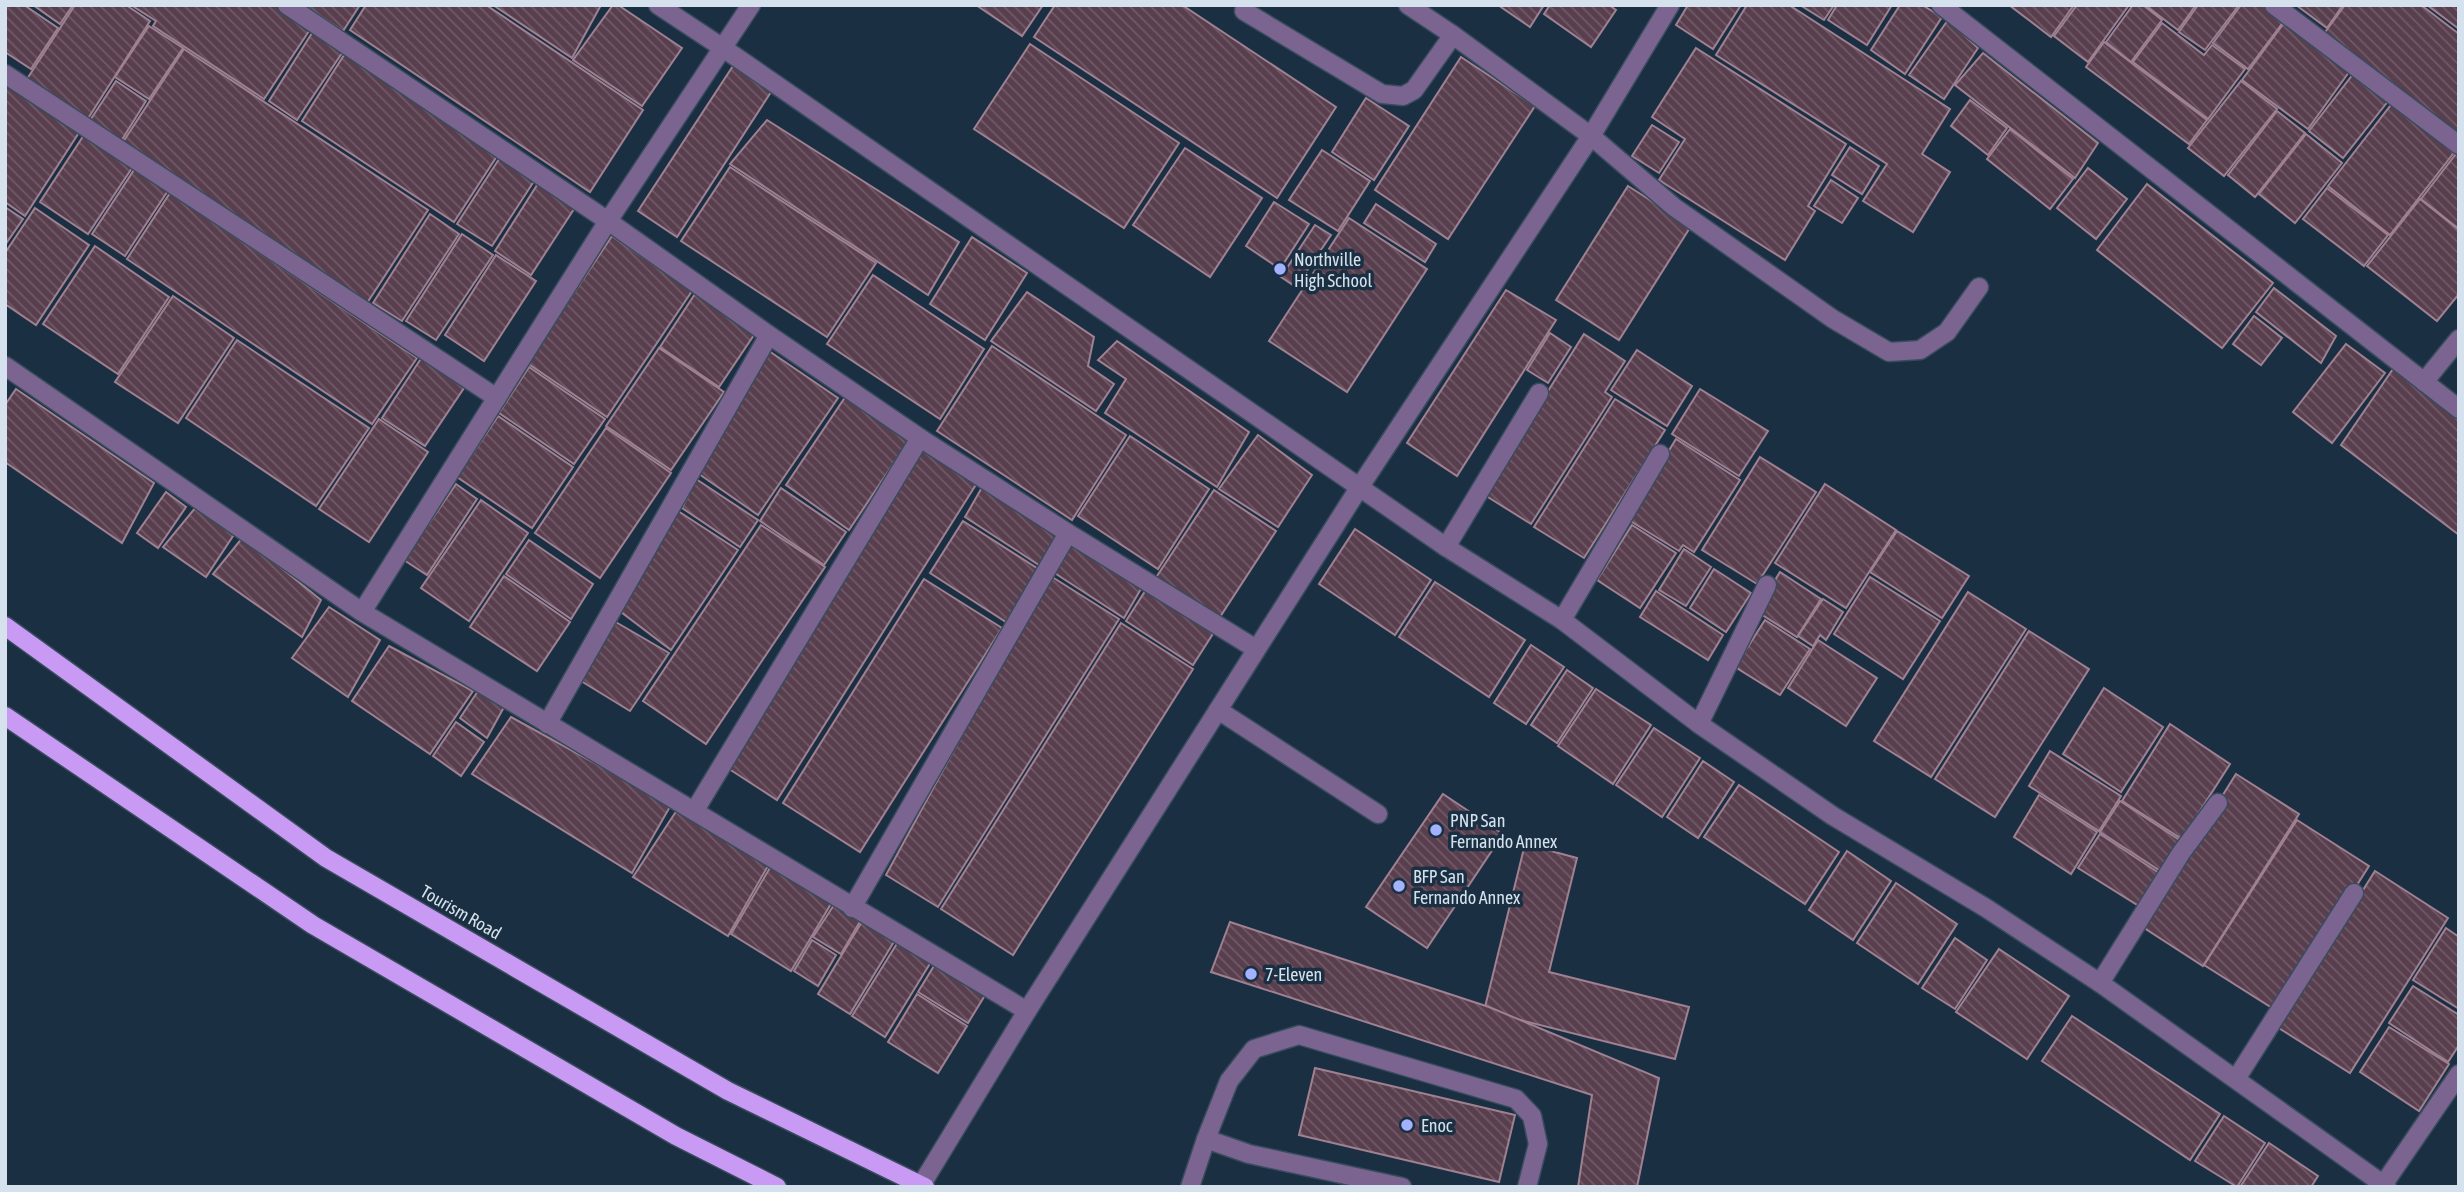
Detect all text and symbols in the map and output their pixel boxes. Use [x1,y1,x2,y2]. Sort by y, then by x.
place label: Northville High School [1294,249,1372,291]
marker: Northville High School [1272,261,1288,277]
place label: PNP San Fernando Annex [1450,810,1557,852]
marker: PNP San Fernando Annex [1428,822,1444,838]
place label: BFP San Fernando Annex [1413,866,1520,908]
marker: BFP San Fernando Annex [1391,878,1407,894]
street label: Tourism Road [417,881,505,943]
place label: 7-Eleven [1265,964,1322,985]
marker: 7-Eleven [1243,966,1259,982]
place label: Enoc [1421,1115,1453,1136]
marker: Enoc [1399,1117,1415,1133]

